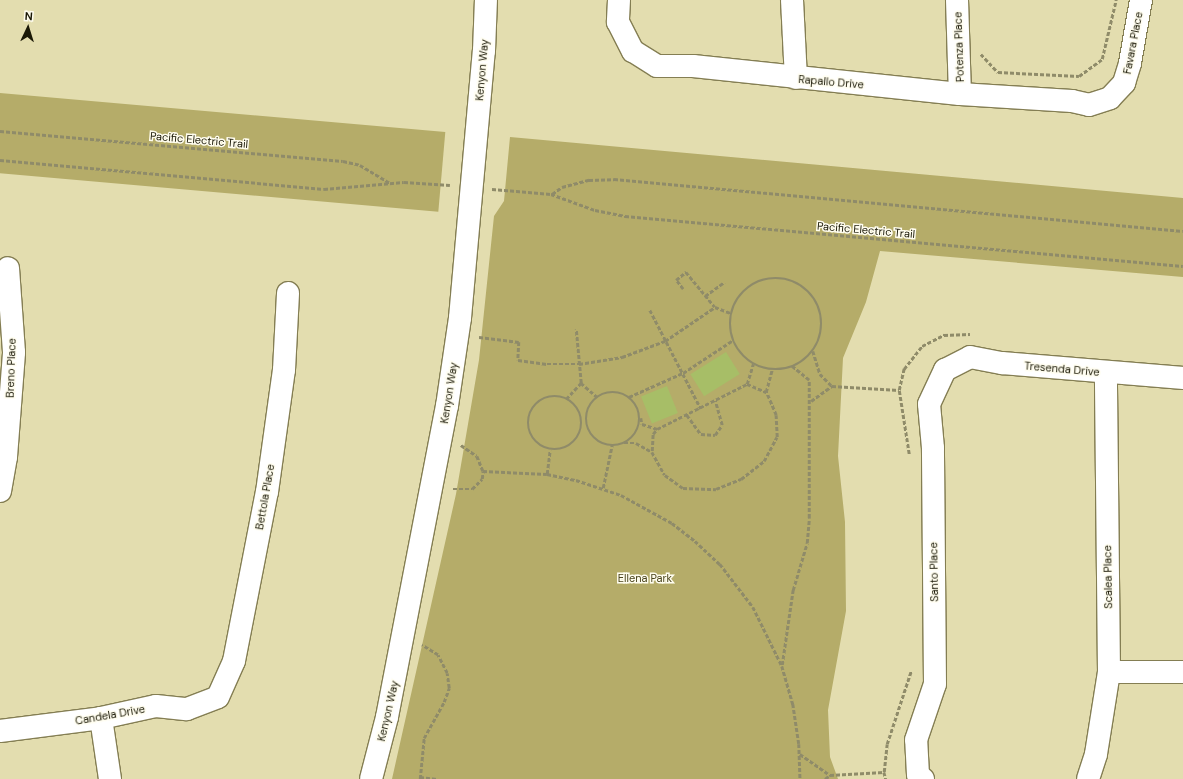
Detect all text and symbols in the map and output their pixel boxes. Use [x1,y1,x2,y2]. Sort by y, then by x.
north arrow [8,8,48,48]
text: N [24,9,33,23]
street label: Favara Place [1120,11,1146,75]
street label: Potenza Place [951,12,967,82]
street label: Kenyon Way [473,39,491,101]
street label: Rapallo Drive [798,73,864,91]
street label: Pacific Electric Trail [149,129,249,151]
street label: Pacific Electric Trail [816,219,916,241]
street label: Breno Place [3,338,19,398]
street label: Tresenda Drive [1024,359,1100,379]
street label: Kenyon Way [438,361,460,425]
street label: Bettola Place [253,463,277,531]
street label: Santo Place [927,542,941,602]
street label: Scalea Place [1101,545,1115,609]
park label: Ellena Park [618,571,672,585]
street label: Kenyon Way [375,679,401,743]
street label: Candela Drive [74,702,146,728]

